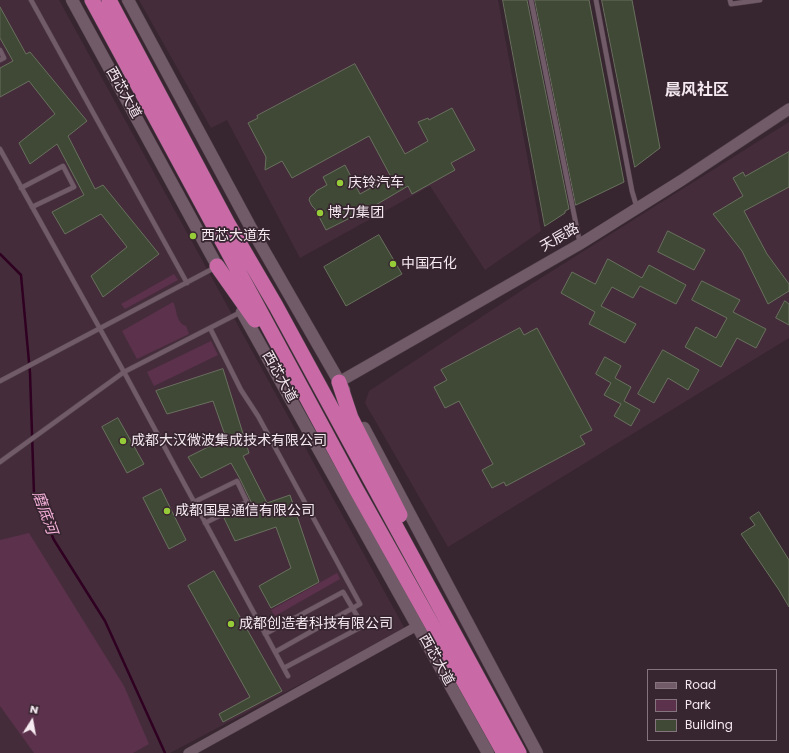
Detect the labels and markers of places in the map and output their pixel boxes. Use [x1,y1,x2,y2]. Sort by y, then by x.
place label: 庆铃汽车 [348,175,404,191]
marker: 庆铃汽车 [335,178,345,188]
place label: 博力集团 [328,205,384,221]
marker: 博力集团 [315,208,325,218]
place label: 西芯大道东 [201,228,271,244]
marker: 西芯大道东 [188,231,198,241]
place label: 中国石化 [401,256,457,272]
marker: 中国石化 [388,259,398,269]
place label: 成都大汉微波集成技术有限公司 [131,433,327,449]
marker: 成都大汉微波集成技术有限公司 [118,436,128,446]
place label: 成都国星通信有限公司 [175,503,315,519]
marker: 成都国星通信有限公司 [162,506,172,516]
place label: 成都创造者科技有限公司 [239,616,393,632]
marker: 成都创造者科技有限公司 [226,619,236,629]

